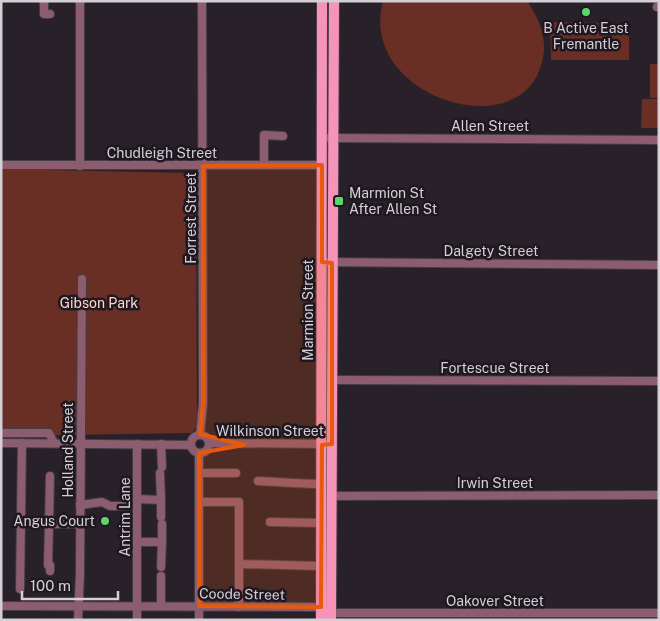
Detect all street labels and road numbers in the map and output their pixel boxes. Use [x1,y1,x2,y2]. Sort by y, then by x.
street label: Allen Street [451,118,529,134]
street label: Chudleigh Street [107,145,217,161]
street label: Forrest Street [183,172,199,264]
street label: Dalgety Street [443,243,539,259]
street label: Marmion Street [300,259,316,361]
street label: Fortescue Street [440,360,550,376]
street label: Holland Street [60,402,76,498]
street label: Wilkinson Street [216,423,324,439]
street label: Irwin Street [457,475,533,491]
street label: Antrim Lane [117,477,133,557]
street label: Coode Street [199,585,285,603]
street label: Oakover Street [446,593,544,609]

